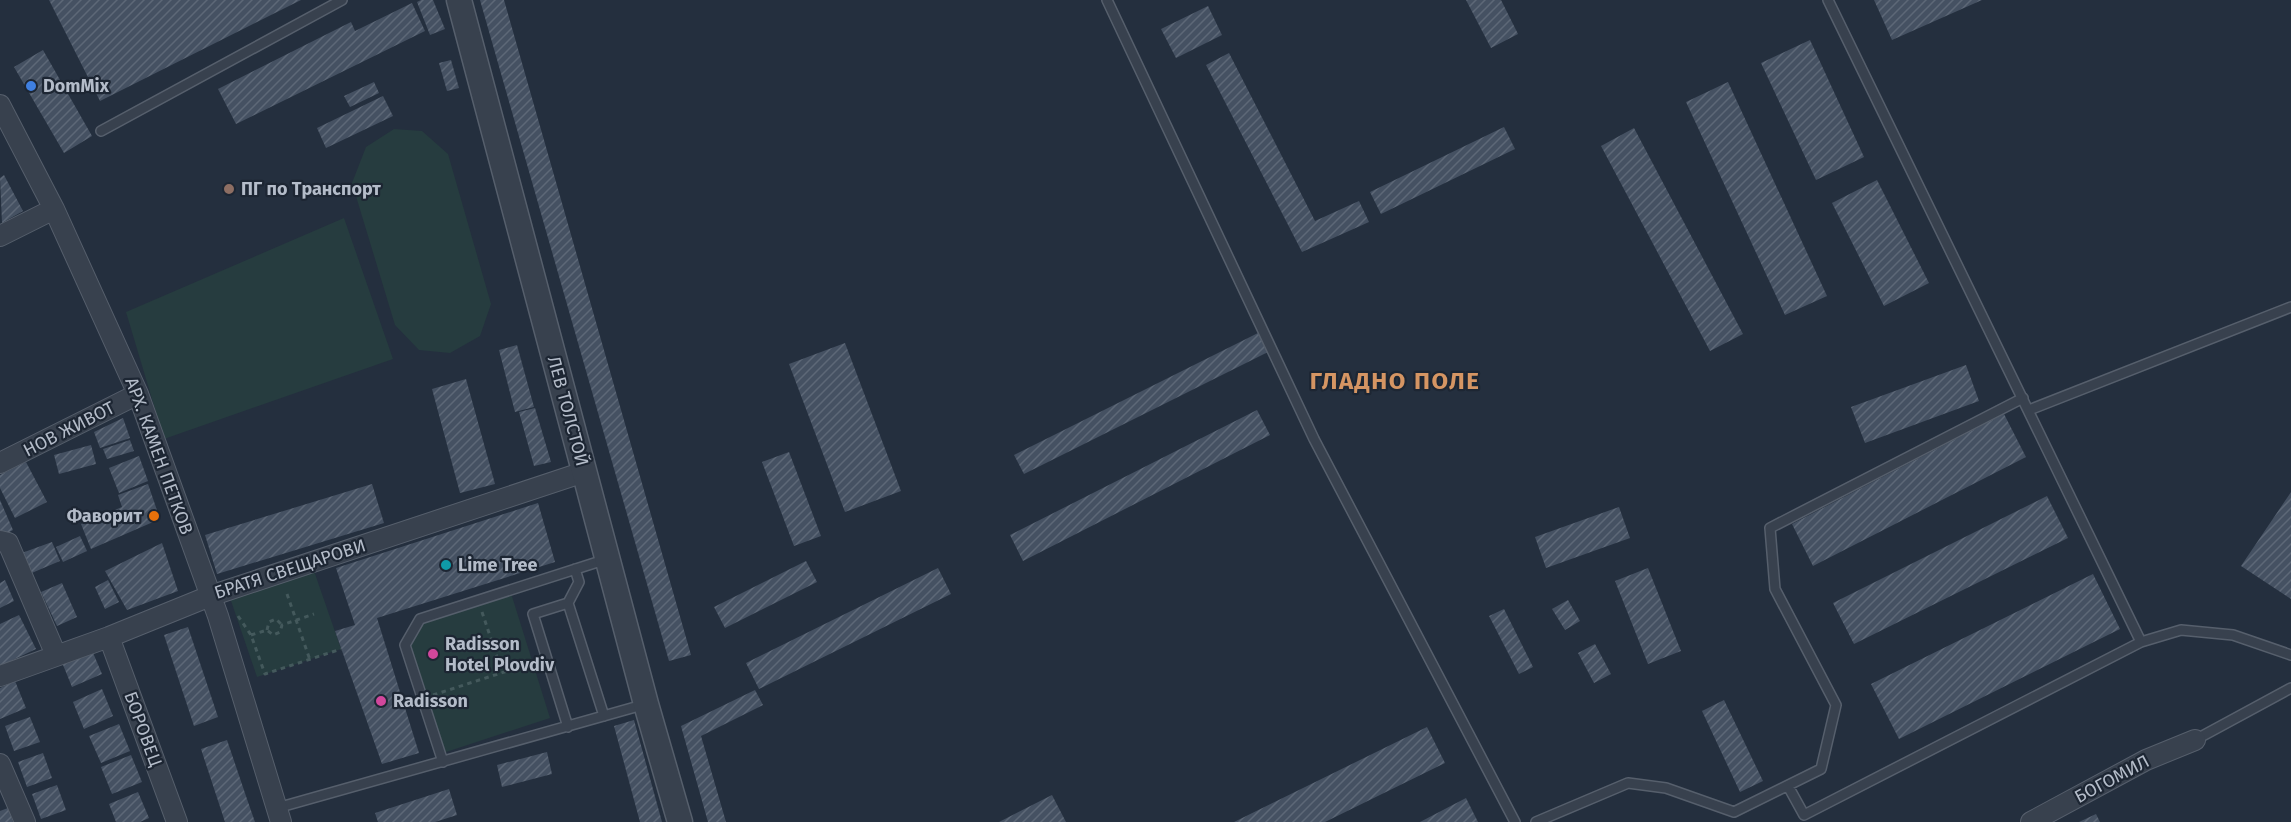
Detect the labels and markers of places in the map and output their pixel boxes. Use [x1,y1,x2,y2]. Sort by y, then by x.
place label: DomMix [43,75,110,97]
marker: DomMix [24,79,38,93]
place label: ПГ по Транспорт [241,178,381,200]
marker: ПГ по Транспорт [222,182,236,196]
place label: Фаворит [67,505,143,527]
marker: Фаворит [147,509,161,523]
place label: Lime Tree [458,554,538,576]
marker: Lime Tree [439,558,453,572]
place label: Radisson Hotel Plovdiv [445,633,555,676]
marker: Radisson Hotel Plovdiv [426,647,440,661]
place label: Radisson [393,690,468,712]
marker: Radisson [374,694,388,708]

